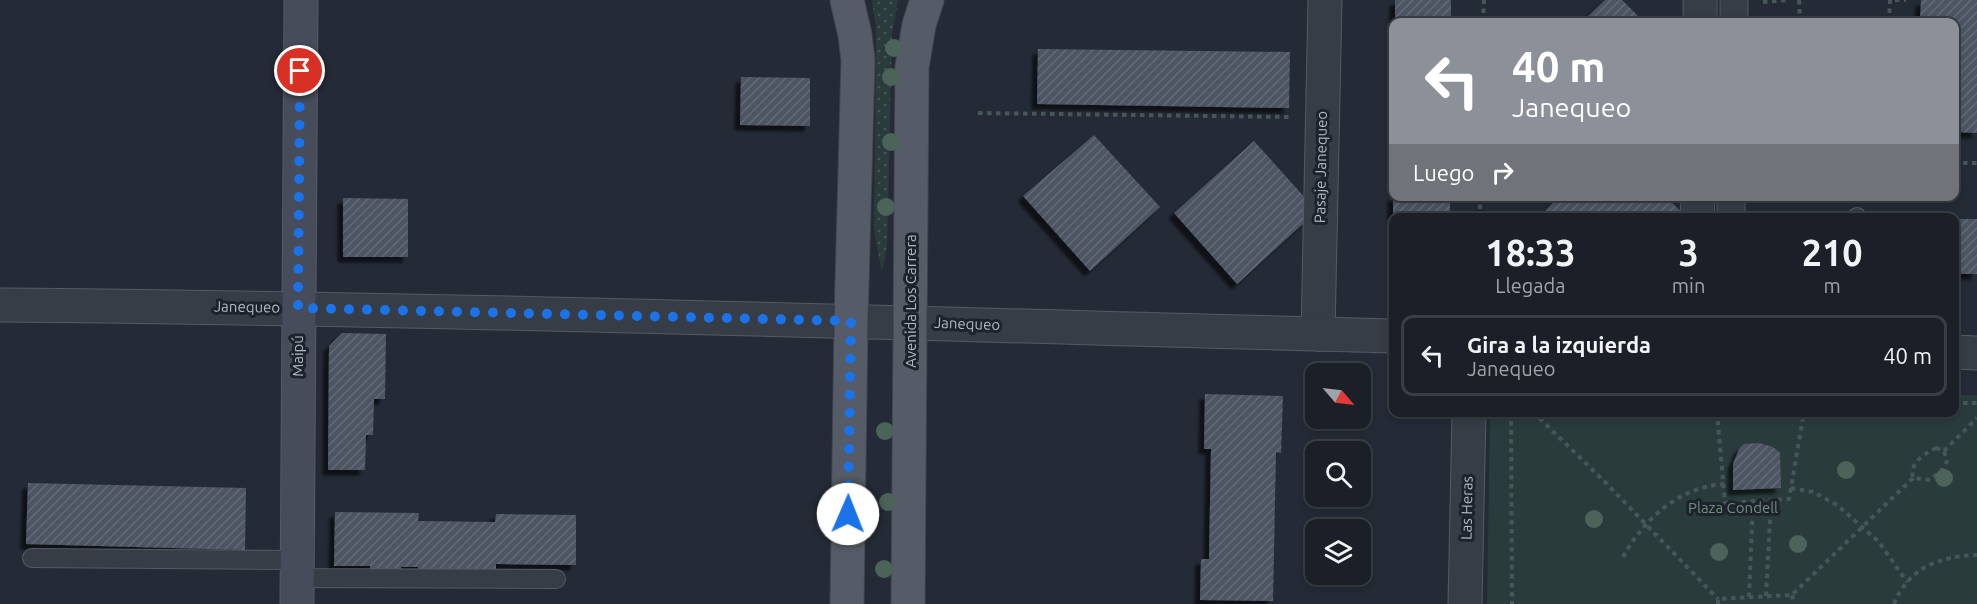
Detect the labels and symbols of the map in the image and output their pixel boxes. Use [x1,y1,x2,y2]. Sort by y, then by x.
pin [274,45,325,96]
street label: Pasaje Janequeo [1311,111,1330,223]
street label: Avenida Los Carrera [902,234,919,368]
street label: Janequeo [214,297,280,316]
street label: Janequeo [934,314,1000,333]
street label: Maipú [289,335,306,377]
north arrow [1305,363,1371,429]
street label: Las Heras [1457,476,1476,540]
position arrow [816,482,880,546]
park label: Plaza Condell [1688,499,1778,516]

